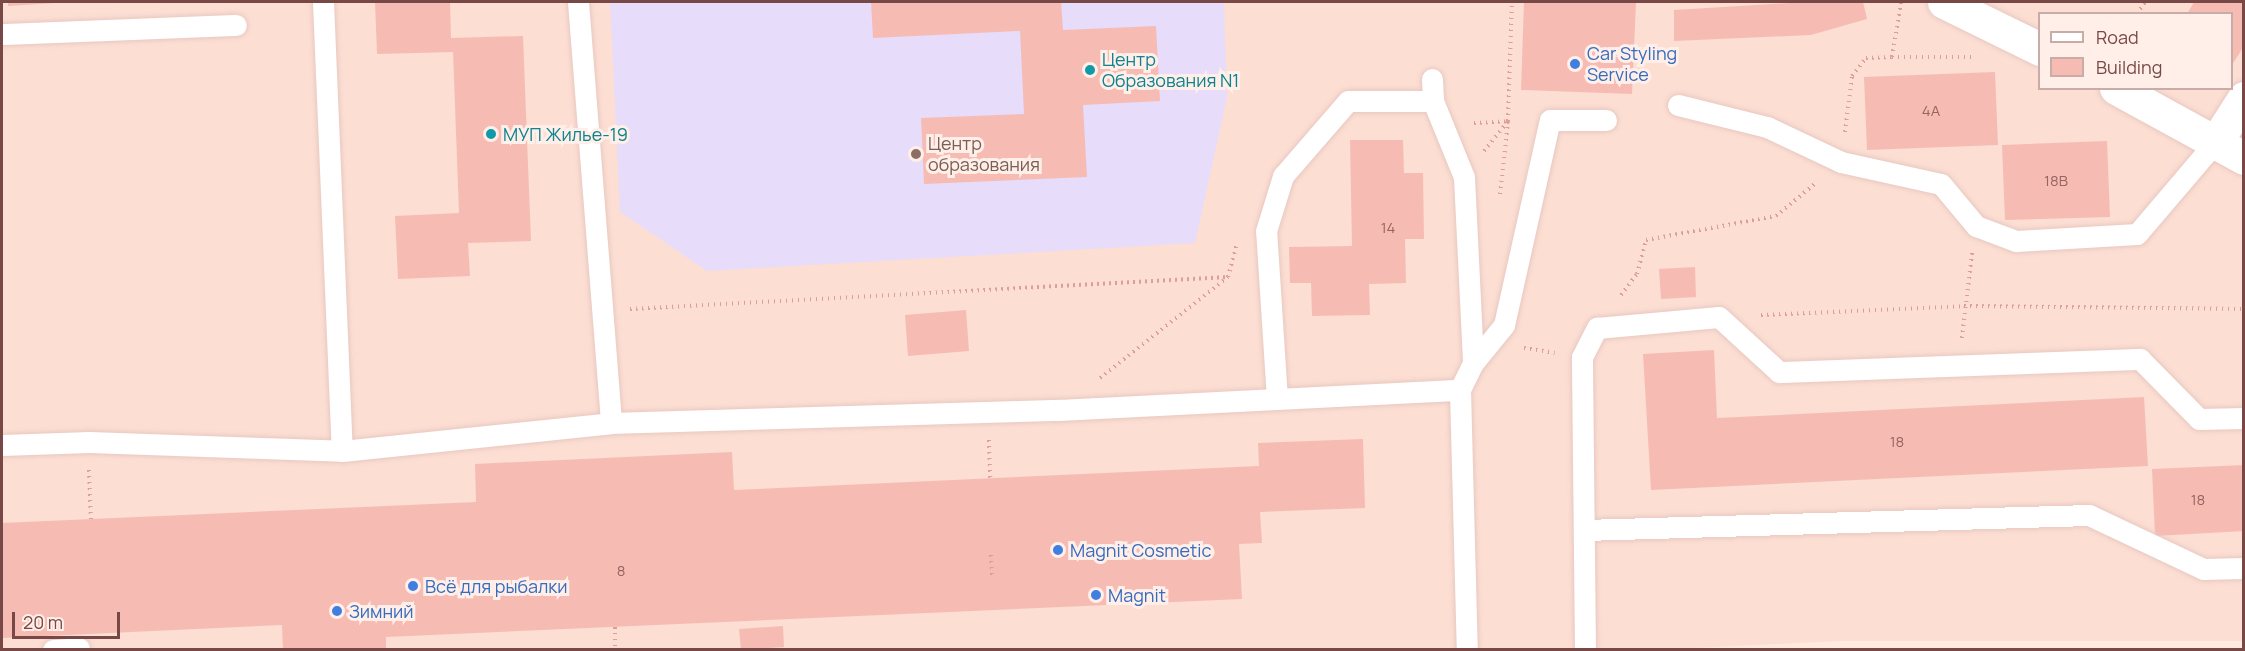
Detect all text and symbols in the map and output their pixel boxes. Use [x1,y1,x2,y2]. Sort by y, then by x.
legend [2038,12,2233,90]
text: Road [2096,25,2139,49]
place label: Car Styling Service [1587,43,1677,86]
place label: Центр Образования N1 [1102,49,1239,92]
text: Building [2096,55,2162,79]
marker: Car Styling Service [1568,57,1582,71]
marker: Центр Образования N1 [1083,63,1097,77]
house number: 4А [1922,102,1940,120]
place label: МУП Жилье-19 [503,123,628,145]
marker: МУП Жилье-19 [484,127,498,141]
place label: Центр образования [928,133,1040,176]
marker: Центр образования [909,147,923,161]
house number: 18В [2044,172,2068,190]
house number: 14 [1381,219,1395,237]
house number: 18 [1890,433,1904,451]
house number: 18 [2191,491,2205,509]
place label: Magnit Cosmetic [1070,539,1211,561]
marker: Magnit Cosmetic [1051,543,1065,557]
house number: 8 [617,562,625,580]
place label: Всё для рыбалки [425,575,568,597]
marker: Всё для рыбалки [406,579,420,593]
place label: Magnit [1108,584,1166,606]
marker: Magnit [1089,588,1103,602]
scale bar [15,600,123,638]
place label: Зимний [349,600,414,622]
marker: Зимний [330,604,344,618]
text: 20 m [23,610,63,634]

